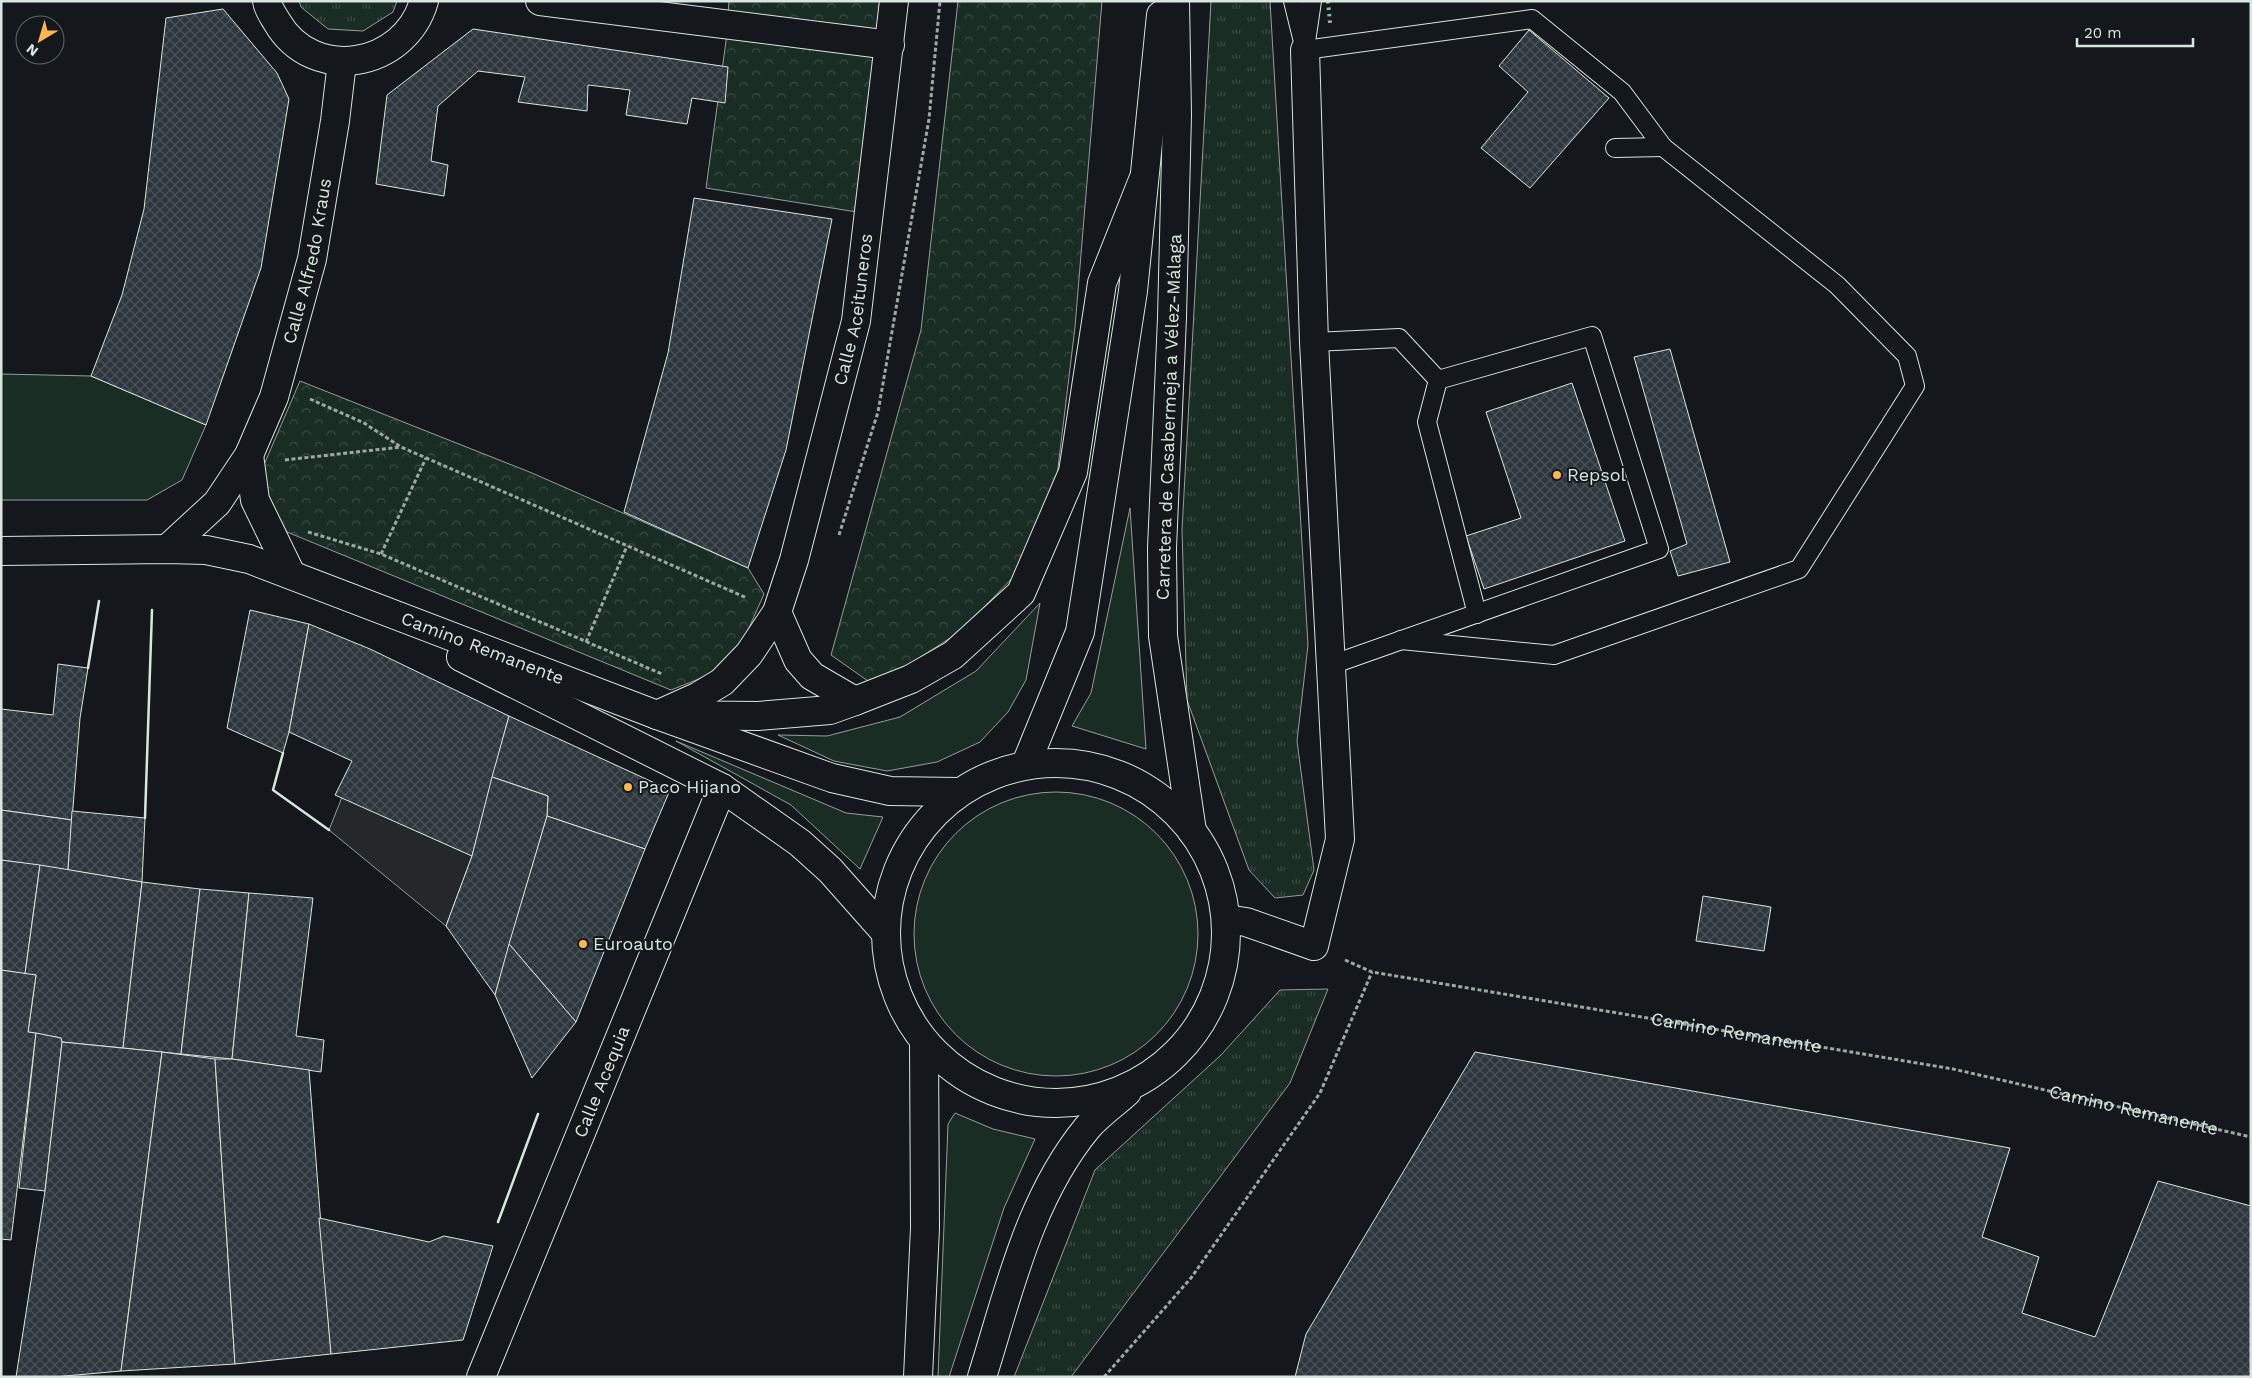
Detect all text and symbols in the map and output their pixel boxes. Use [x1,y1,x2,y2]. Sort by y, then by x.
north arrow [15,15,65,65]
scale bar [2077,15,2193,47]
text: 20 m [2084,24,2122,42]
text: N [23,41,41,60]
street label: Calle Alfredo Kraus [278,177,335,346]
street label: Calle Aceituneros [829,232,876,387]
street label: Carretera de Casabermeja a Vélez-Málaga [1152,233,1185,601]
place label: Repsol [1567,464,1627,485]
marker: Repsol [1551,469,1563,481]
street label: Camino Remanente [398,607,567,688]
place label: Paco Hijano [638,776,741,797]
marker: Paco Hijano [622,781,634,793]
place label: Euroauto [593,933,673,954]
marker: Euroauto [577,938,589,950]
street label: Camino Remanente [1650,1008,1823,1057]
street label: Calle Acequia [569,1023,634,1141]
street label: Camino Remanente [2047,1080,2220,1139]

